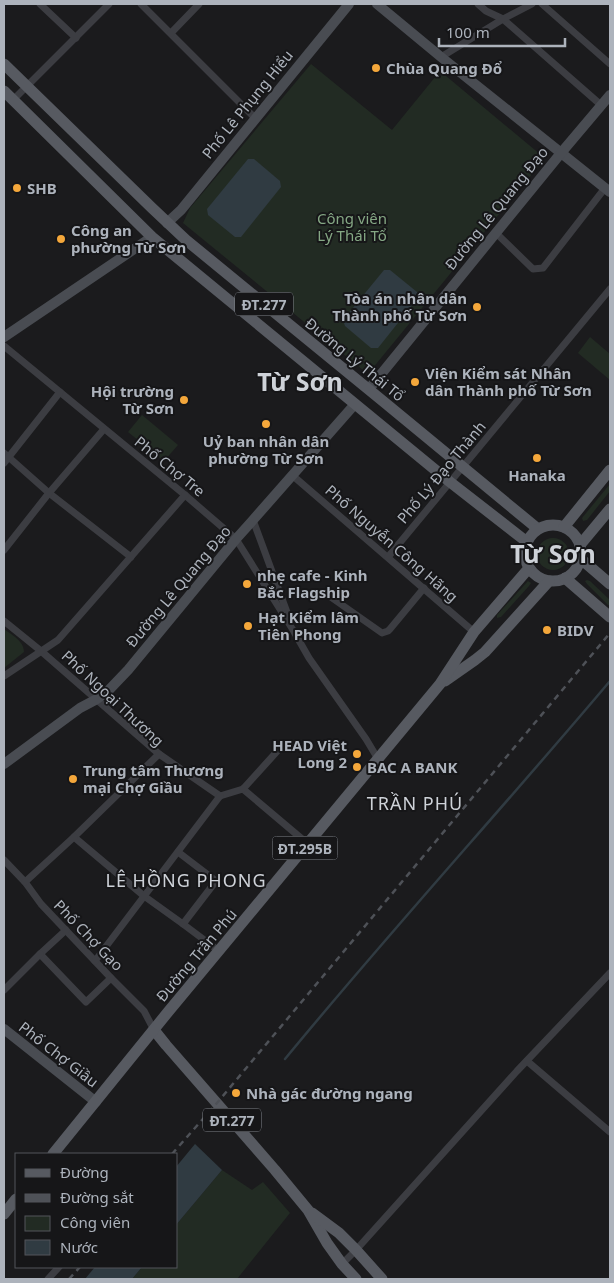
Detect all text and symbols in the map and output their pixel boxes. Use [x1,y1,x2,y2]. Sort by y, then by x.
scale bar [439,15,565,47]
text: 100 m [446,22,490,42]
street label: Phố Lê Phụng Hiểu [197,46,297,162]
place label: Chùa Quang Đổ [386,58,502,78]
marker: Chùa Quang Đổ [370,62,382,74]
street label: Đường Lê Quang Đạo [440,142,552,274]
place label: SHB [27,178,57,198]
marker: SHB [11,182,23,194]
park label: Công viên Lý Thái Tổ [317,208,387,245]
place label: Công an phường Từ Sơn [71,220,186,257]
marker: Công an phường Từ Sơn [55,233,67,245]
place label: Tòa án nhân dân Thành phố Từ Sơn [332,288,467,325]
road number: ĐT.277 [235,292,293,316]
marker: Tòa án nhân dân Thành phố Từ Sơn [471,301,483,313]
street label: Đường Lý Thái Tổ [301,313,409,405]
place label: Viện Kiểm sát Nhân dân Thành phố Từ Sơn [425,363,592,400]
district label: Từ Sơn [257,364,343,398]
marker: Viện Kiểm sát Nhân dân Thành phố Từ Sơn [409,376,421,388]
place label: Hội trường Từ Sơn [91,381,174,418]
marker: Hội trường Từ Sơn [178,394,190,406]
street label: Phố Lý Đạo Thành [392,417,490,527]
marker: Uỷ ban nhân dân phường Từ Sơn [260,418,272,430]
street label: Phố Chợ Tre [131,431,209,501]
place label: Uỷ ban nhân dân phường Từ Sơn [203,431,329,468]
marker: Hanaka [531,452,543,464]
place label: Hanaka [508,465,566,485]
street label: Phố Nguyễn Công Hãng [321,480,463,606]
street label: Đường Lê Quang Đạo [121,521,235,651]
district label: Từ Sơn [510,536,596,570]
place label: nhẹ cafe - Kinh Bắc Flagship [257,565,367,602]
marker: nhẹ cafe - Kinh Bắc Flagship [241,578,253,590]
place label: Hạt Kiểm lâm Tiên Phong [258,607,359,644]
marker: Hạt Kiểm lâm Tiên Phong [242,620,254,632]
place label: BIDV [557,620,594,640]
marker: BIDV [541,624,553,636]
street label: Phố Ngoại Thương [58,645,168,751]
place label: HEAD Việt Long 2 [272,735,347,772]
marker: HEAD Việt Long 2 [351,748,363,760]
place label: BAC A BANK [367,757,457,777]
place label: Trung tâm Thương mại Chợ Giầu [83,760,224,797]
marker: BAC A BANK [351,761,363,773]
marker: Trung tâm Thương mại Chợ Giầu [67,773,79,785]
district label: TRẦN PHÚ [367,791,463,815]
road number: ĐT.295B [272,836,338,860]
district label: LÊ HỒNG PHONG [105,868,267,892]
street label: Phố Chợ Gạo [50,895,128,975]
street label: Đường Trần Phú [151,904,241,1006]
street label: Phố Chợ Giầu [15,1017,103,1091]
place label: Nhà gác đường ngang [246,1083,413,1103]
marker: Nhà gác đường ngang [230,1087,242,1099]
road number: ĐT.277 [203,1108,261,1132]
legend [15,1153,178,1268]
text: Đường [60,1162,109,1182]
text: Đường sắt [60,1187,134,1207]
text: Công viên [60,1212,130,1232]
text: Nước [60,1237,98,1257]

